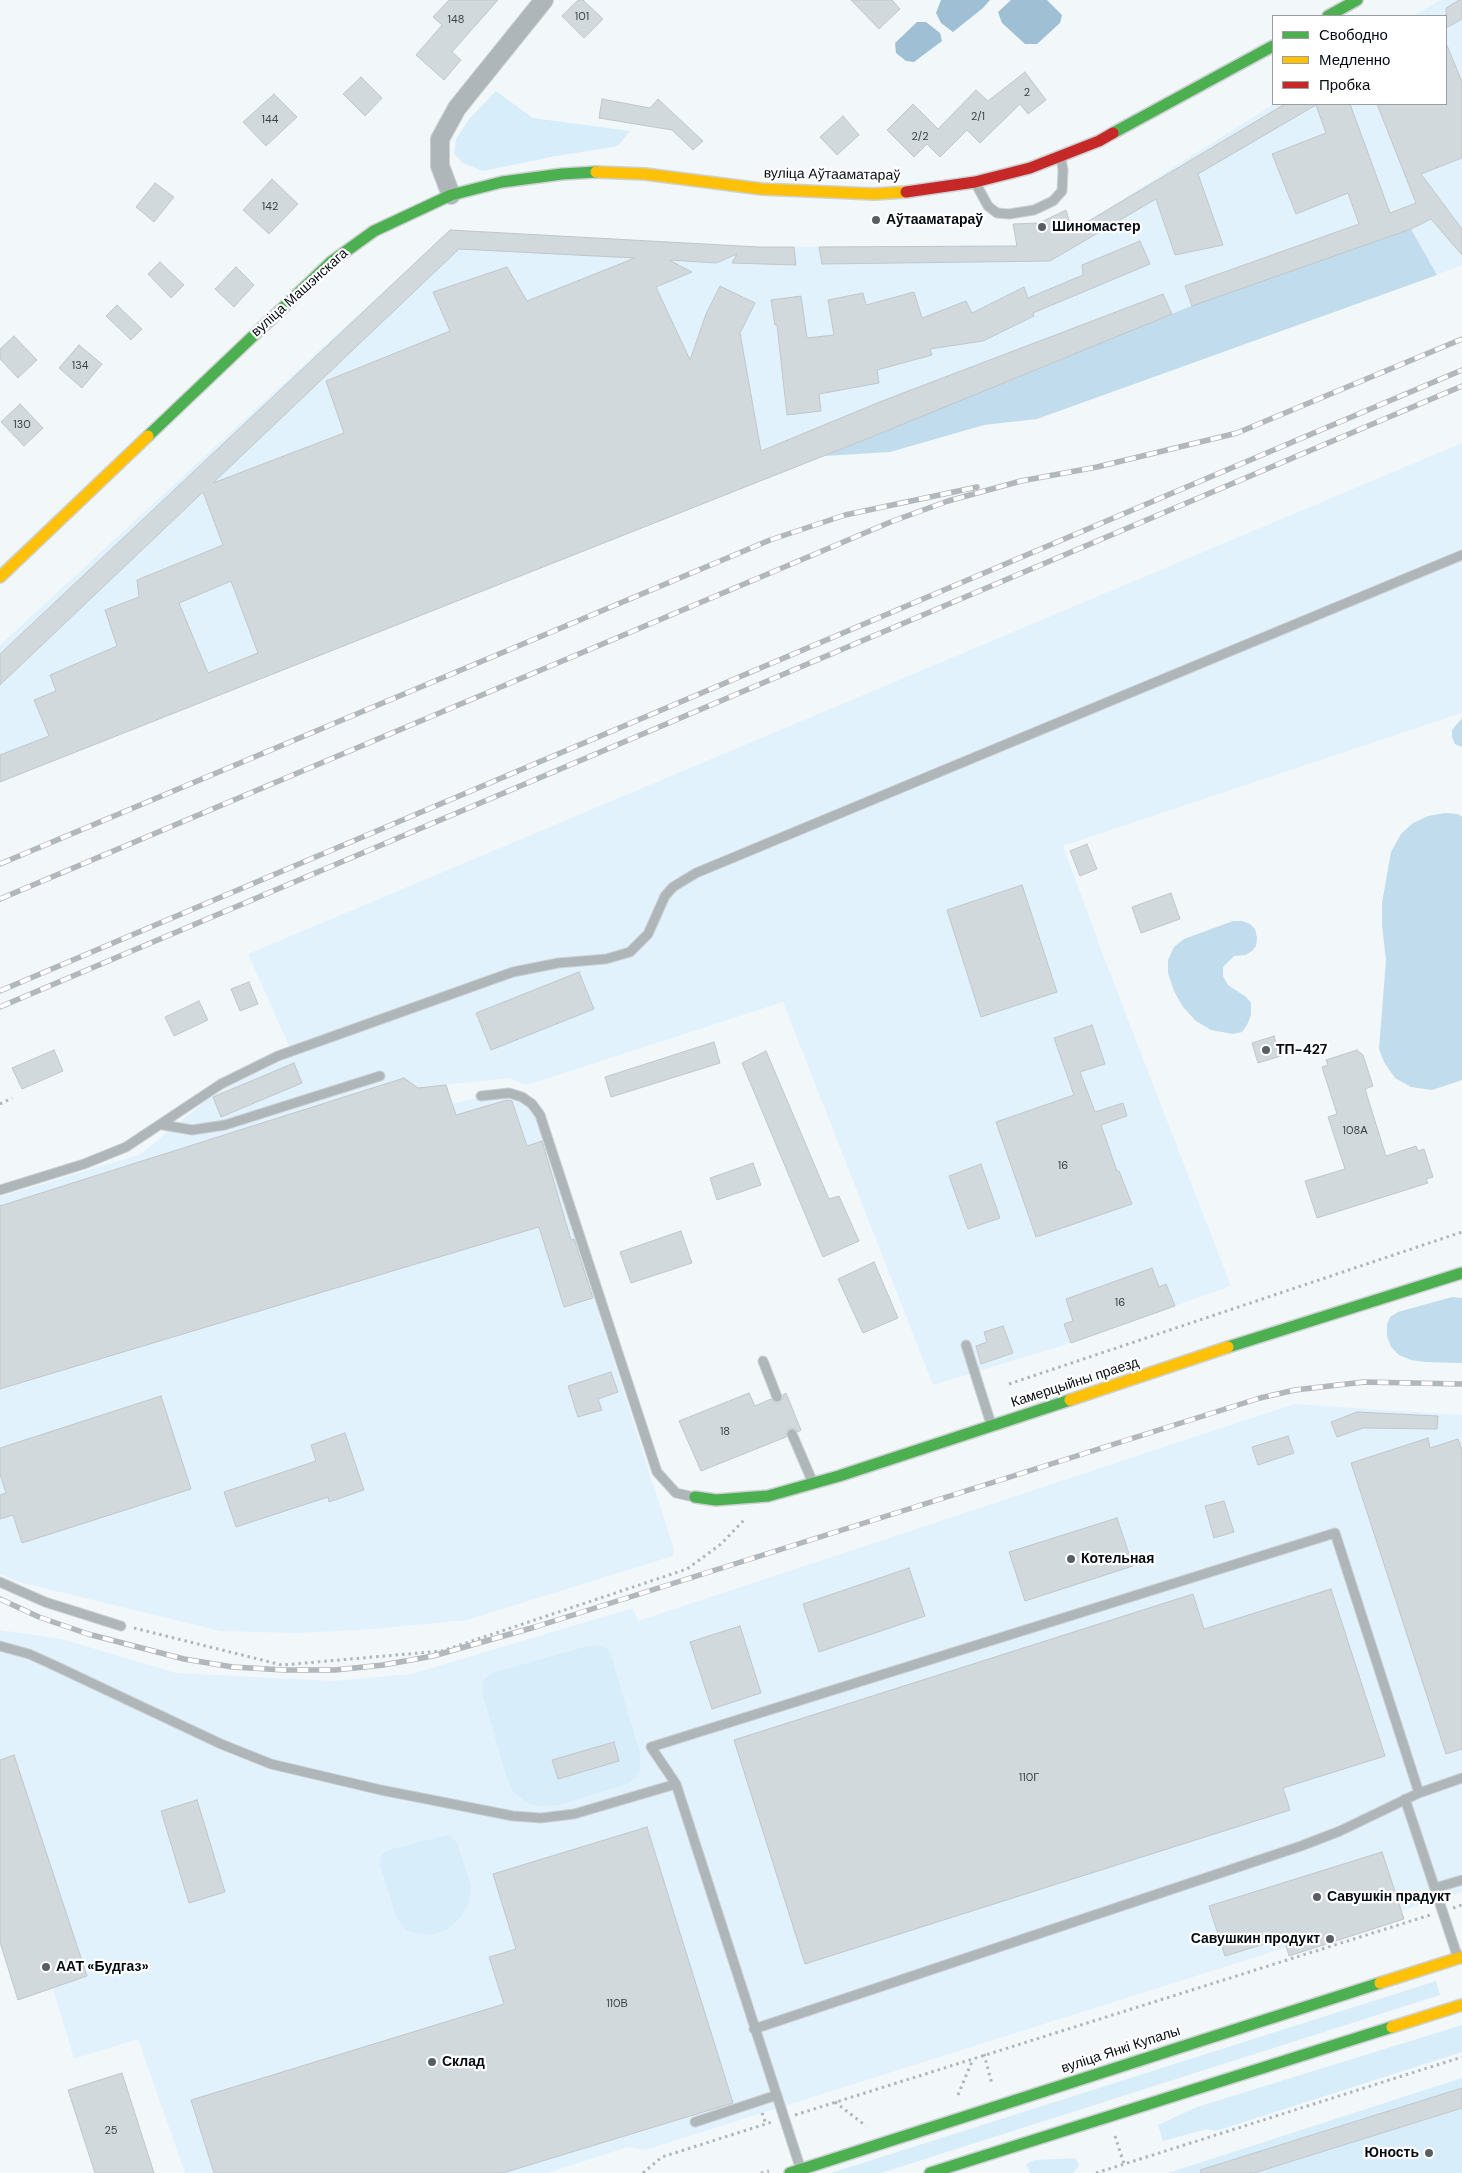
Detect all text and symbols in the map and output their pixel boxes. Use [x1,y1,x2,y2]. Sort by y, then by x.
house number: 101 [575,10,589,24]
house number: 148 [448,13,464,27]
legend [1272,15,1447,105]
text: Свободно [1319,25,1388,45]
text: Медленно [1319,50,1390,70]
text: Пробка [1319,75,1370,95]
house number: 2 [1024,86,1030,100]
house number: 2/1 [971,110,985,124]
house number: 144 [262,113,278,127]
house number: 2/2 [912,130,928,144]
street label: вуліца Аўтааматараў [764,165,900,185]
house number: 142 [262,200,278,214]
place label: Аўтааматараў [886,212,983,228]
marker: Аўтааматараў [870,214,882,226]
place label: Шиномастер [1052,219,1140,235]
marker: Шиномастер [1036,221,1048,233]
street label: вуліца Машэнскага [248,245,352,341]
house number: 134 [72,359,88,373]
house number: 130 [13,418,31,432]
place label: ТП-427 [1276,1042,1327,1058]
marker: ТП-427 [1260,1044,1272,1056]
house number: 108А [1343,1124,1367,1138]
house number: 16 [1058,1159,1068,1173]
house number: 16 [1115,1296,1125,1310]
street label: Камерцыйны праезд [1009,1354,1141,1412]
house number: 18 [720,1425,730,1439]
place label: Котельная [1081,1551,1154,1567]
marker: Котельная [1065,1553,1077,1565]
house number: 110Г [1019,1771,1039,1785]
place label: Савушкін прадукт [1327,1889,1451,1905]
marker: Савушкін прадукт [1311,1891,1323,1903]
place label: Савушкин продукт [1191,1931,1320,1947]
marker: Савушкин продукт [1324,1933,1336,1945]
place label: ААТ «Будгаз» [56,1959,149,1975]
marker: ААТ «Будгаз» [40,1961,52,1973]
house number: 110В [606,1997,628,2011]
street label: вуліца Янкі Купалы [1059,2023,1183,2077]
place label: Склад [442,2054,485,2070]
marker: Склад [426,2056,438,2068]
house number: 25 [104,2124,118,2138]
place label: Юность [1364,2145,1419,2161]
marker: Юность [1423,2147,1435,2159]

